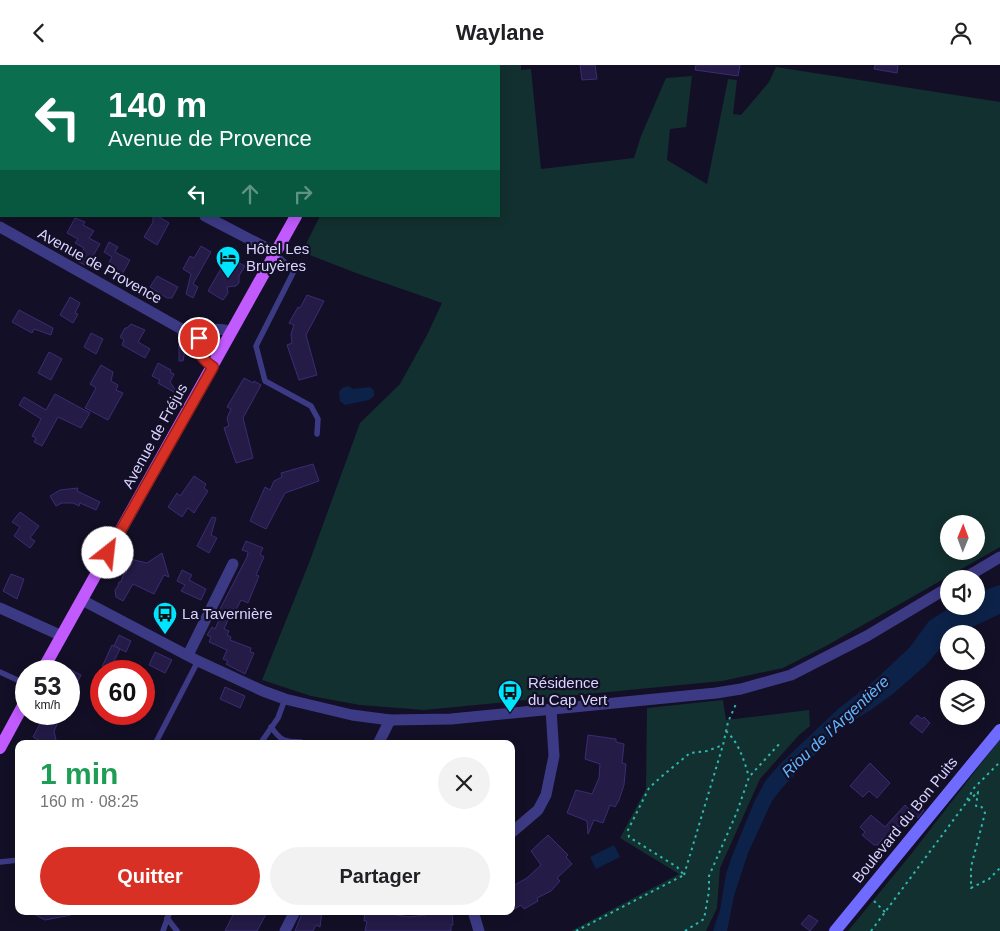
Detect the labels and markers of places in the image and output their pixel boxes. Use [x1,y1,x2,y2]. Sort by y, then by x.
place label: Hôtel Les Bruyères [246,240,309,274]
hotel icon: Hôtel Les Bruyères [215,245,241,279]
pin [178,317,220,359]
bus stop icon: La Tavernière [152,601,178,635]
place label: La Tavernière [182,605,273,622]
place label: Résidence du Cap Vert [528,674,608,708]
bus stop icon: Résidence du Cap Vert [497,679,523,713]

